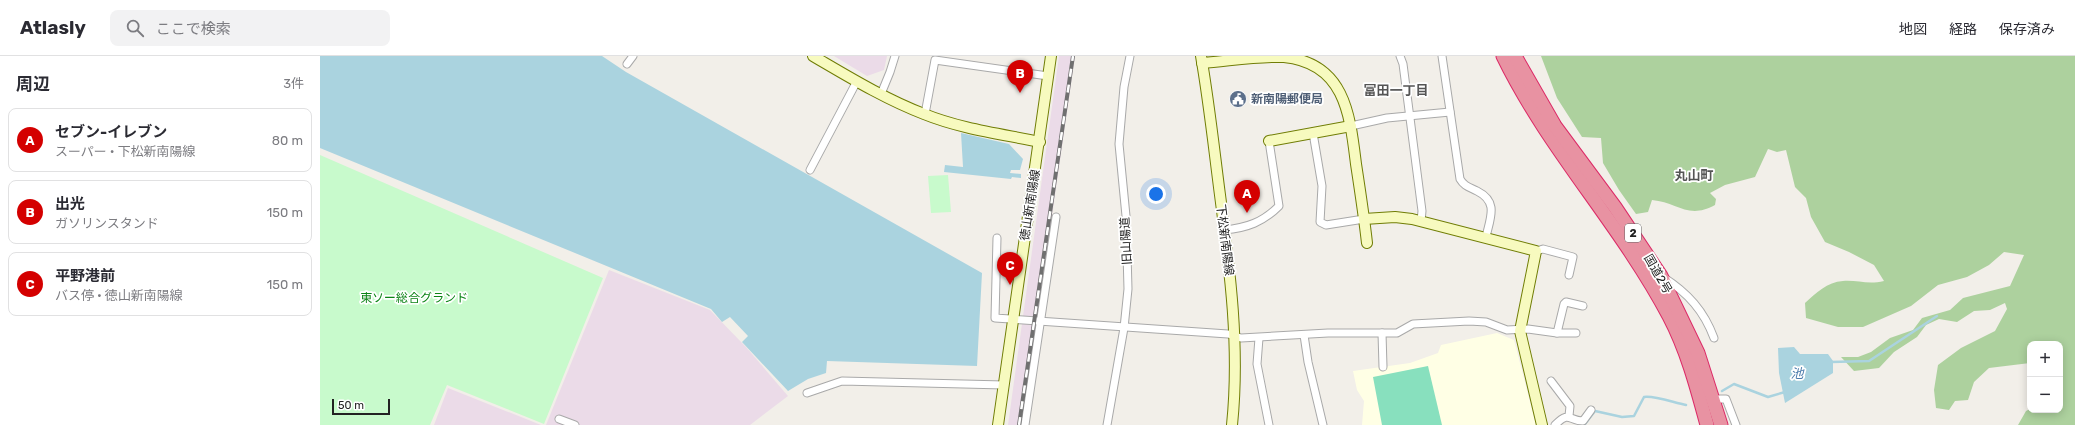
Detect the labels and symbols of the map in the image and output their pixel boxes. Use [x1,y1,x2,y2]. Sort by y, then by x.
pin: B [1007,60,1033,93]
district label: 富田一丁目 [1363,83,1429,98]
public building icon: 新南陽郵便局 [1228,89,1248,109]
place label: 新南陽郵便局 [1251,92,1323,106]
street label: 徳山新南陽線 [1017,168,1043,242]
district label: 丸山町 [1674,168,1714,183]
pin: A [1234,180,1260,213]
your location [1146,184,1166,204]
street label: 下松新南陽線 [1214,203,1236,277]
street label: 旧山陽道 [1118,217,1134,265]
road number: 2 [1625,224,1641,242]
pin: C [997,252,1023,285]
street label: 国道2号 [1641,252,1675,296]
park label: 東ソー総合グランド [360,291,468,305]
water label: 池 [1790,366,1805,381]
scale bar [332,397,390,416]

